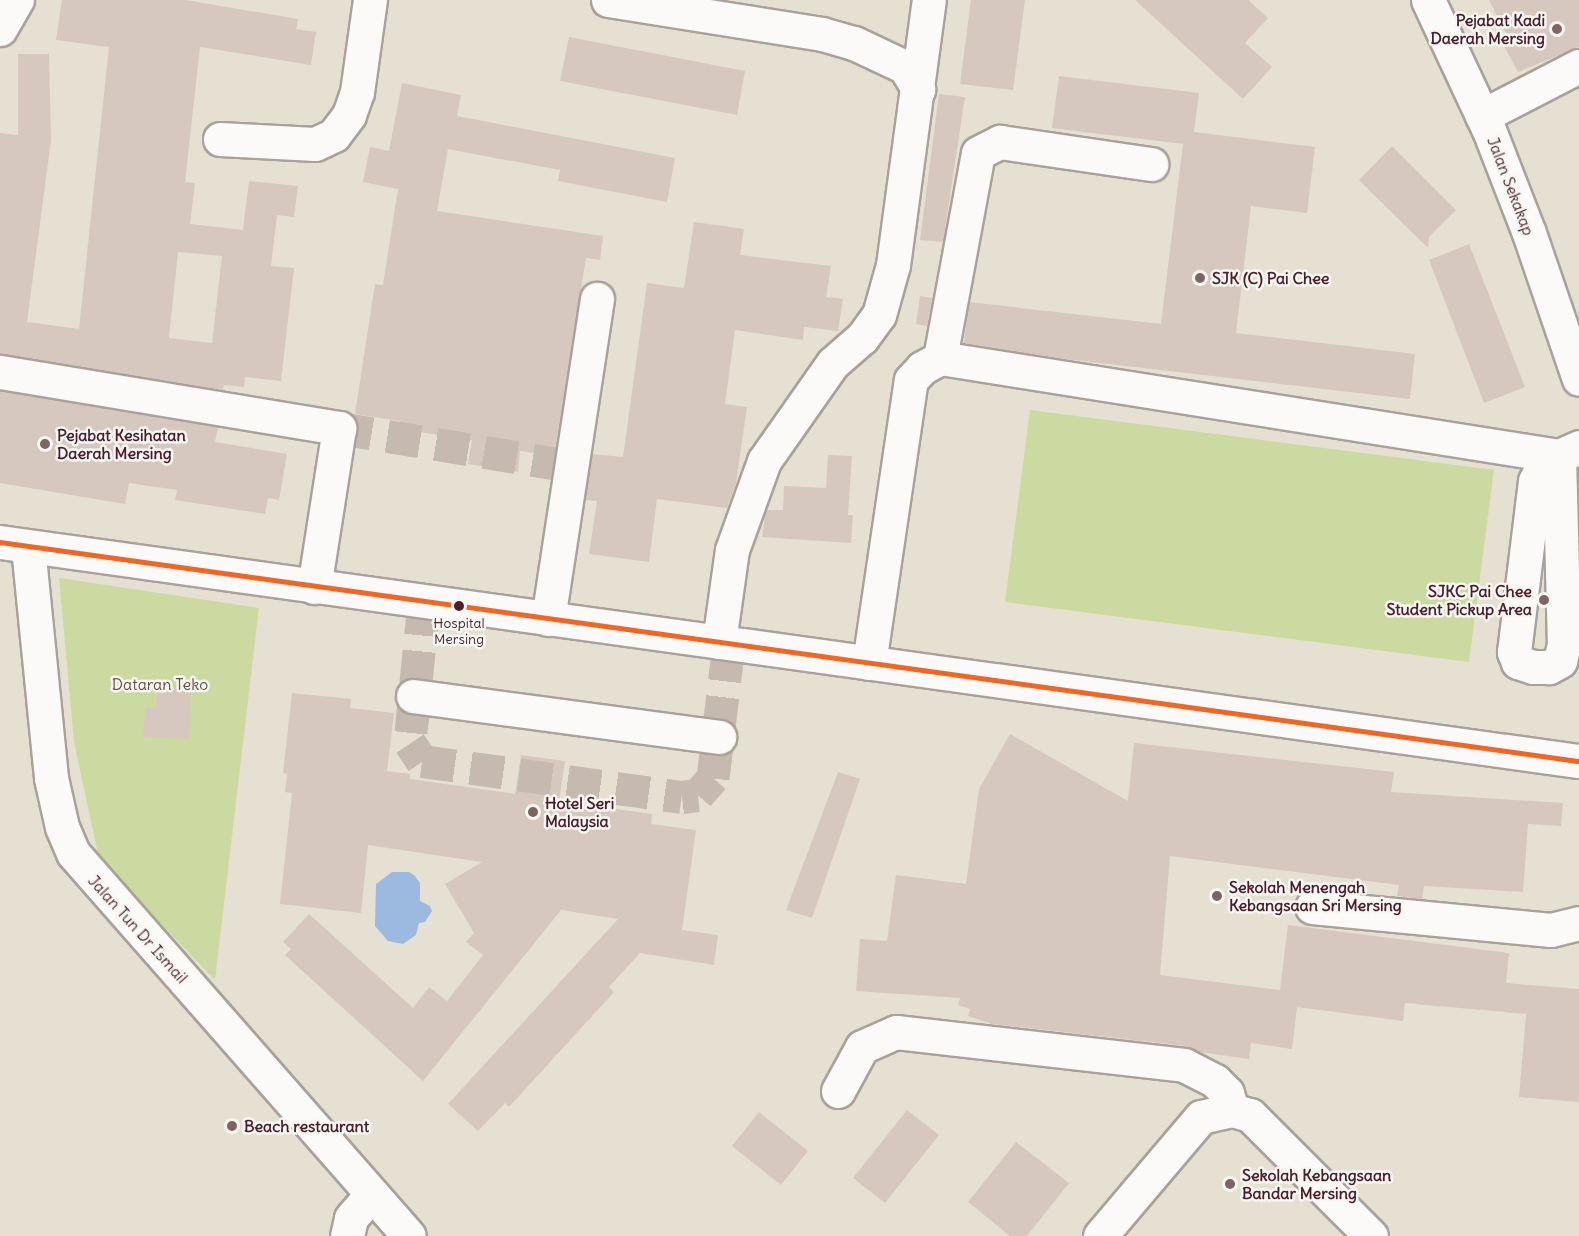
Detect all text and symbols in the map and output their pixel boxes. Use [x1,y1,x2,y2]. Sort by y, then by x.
place label: Pejabat Kadi Daerah Mersing [1430,10,1545,48]
marker: Pejabat Kadi Daerah Mersing [1550,22,1564,36]
street label: Jalan Sekakap [1483,134,1539,238]
place label: SJK (C) Pai Chee [1212,268,1329,288]
marker: SJK (C) Pai Chee [1193,271,1207,285]
place label: Pejabat Kesihatan Daerah Mersing [57,425,186,463]
marker: Pejabat Kesihatan Daerah Mersing [38,437,52,451]
place label: SJKC Pai Chee Student Pickup Area [1387,581,1532,619]
marker: SJKC Pai Chee Student Pickup Area [1537,593,1551,607]
marker: Hospital Mersing [453,600,465,612]
place label: Hospital Mersing [433,615,485,648]
park label: Dataran Teko [112,674,208,694]
place label: Hotel Seri Malaysia [545,793,614,831]
marker: Hotel Seri Malaysia [526,805,540,819]
street label: Jalan Tun Dr Ismail [84,871,192,987]
place label: Sekolah Menengah Kebangsaan Sri Mersing [1229,877,1402,915]
marker: Sekolah Menengah Kebangsaan Sri Mersing [1210,889,1224,903]
place label: Beach restaurant [244,1116,369,1136]
marker: Beach restaurant [225,1119,239,1133]
place label: Sekolah Kebangsaan Bandar Mersing [1242,1165,1391,1203]
marker: Sekolah Kebangsaan Bandar Mersing [1223,1177,1237,1191]

